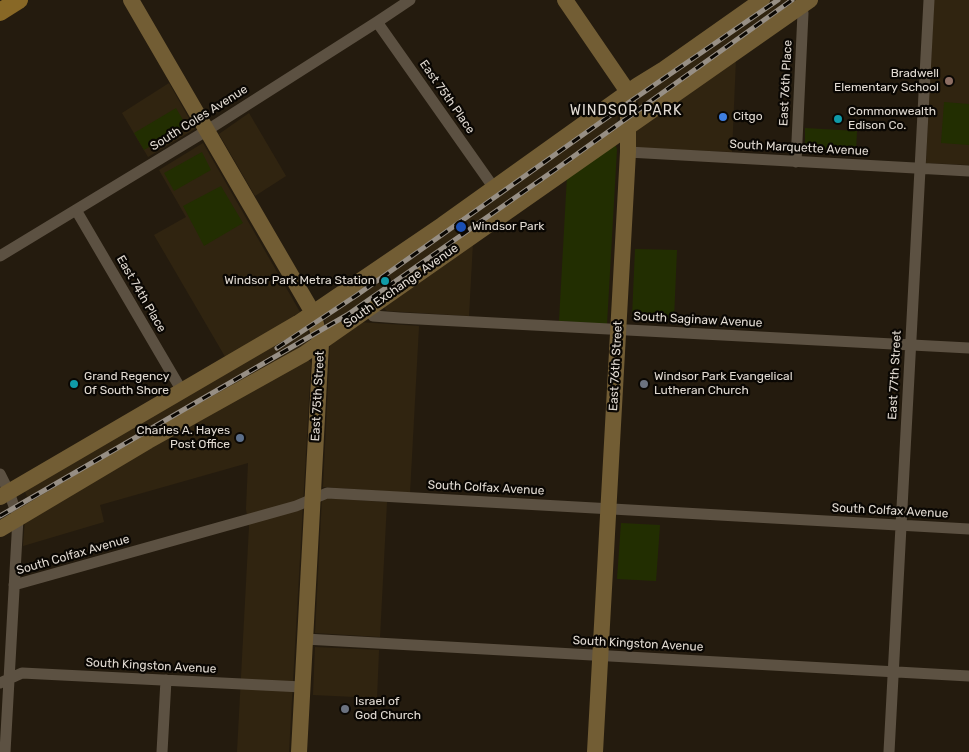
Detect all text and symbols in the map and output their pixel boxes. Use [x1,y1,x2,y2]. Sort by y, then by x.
street label: East 76th Place [777,40,795,126]
street label: East 75th Place [416,57,478,137]
place label: Bradwell Elementary School [834,67,939,95]
marker: Bradwell Elementary School [943,75,955,87]
street label: South Coles Avenue [148,82,250,154]
district label: WINDSOR PARK [568,103,684,119]
place label: Commonwealth Edison Co. [848,105,936,133]
place label: Citgo [733,110,763,124]
marker: Citgo [717,111,729,123]
marker: Commonwealth Edison Co. [832,113,844,125]
street label: South Marquette Avenue [729,137,869,159]
marker: Windsor Park [454,220,468,234]
place label: Windsor Park [472,220,544,234]
street label: South Exchange Avenue [341,241,461,331]
street label: East 74th Place [113,253,169,335]
place label: Windsor Park Metra Station [224,274,375,288]
marker: Windsor Park Metra Station [379,275,391,287]
street label: South Saginaw Avenue [633,309,763,331]
street label: East 76th Street [606,321,626,411]
street label: East 77th Street [885,330,905,420]
street label: East 75th Street [308,350,328,442]
place label: Grand Regency Of South Shore [84,370,169,398]
place label: Windsor Park Evangelical Lutheran Church [654,370,793,398]
marker: Grand Regency Of South Shore [68,378,80,390]
marker: Windsor Park Evangelical Lutheran Church [638,378,650,390]
place label: Charles A. Hayes Post Office [137,424,230,452]
marker: Charles A. Hayes Post Office [234,432,246,444]
street label: South Colfax Avenue [427,478,545,498]
street label: South Colfax Avenue [831,501,949,521]
street label: South Colfax Avenue [15,532,131,578]
street label: South Kingston Avenue [572,633,704,655]
street label: South Kingston Avenue [85,655,217,677]
place label: Israel of God Church [355,695,421,723]
marker: Israel of God Church [339,703,351,715]

